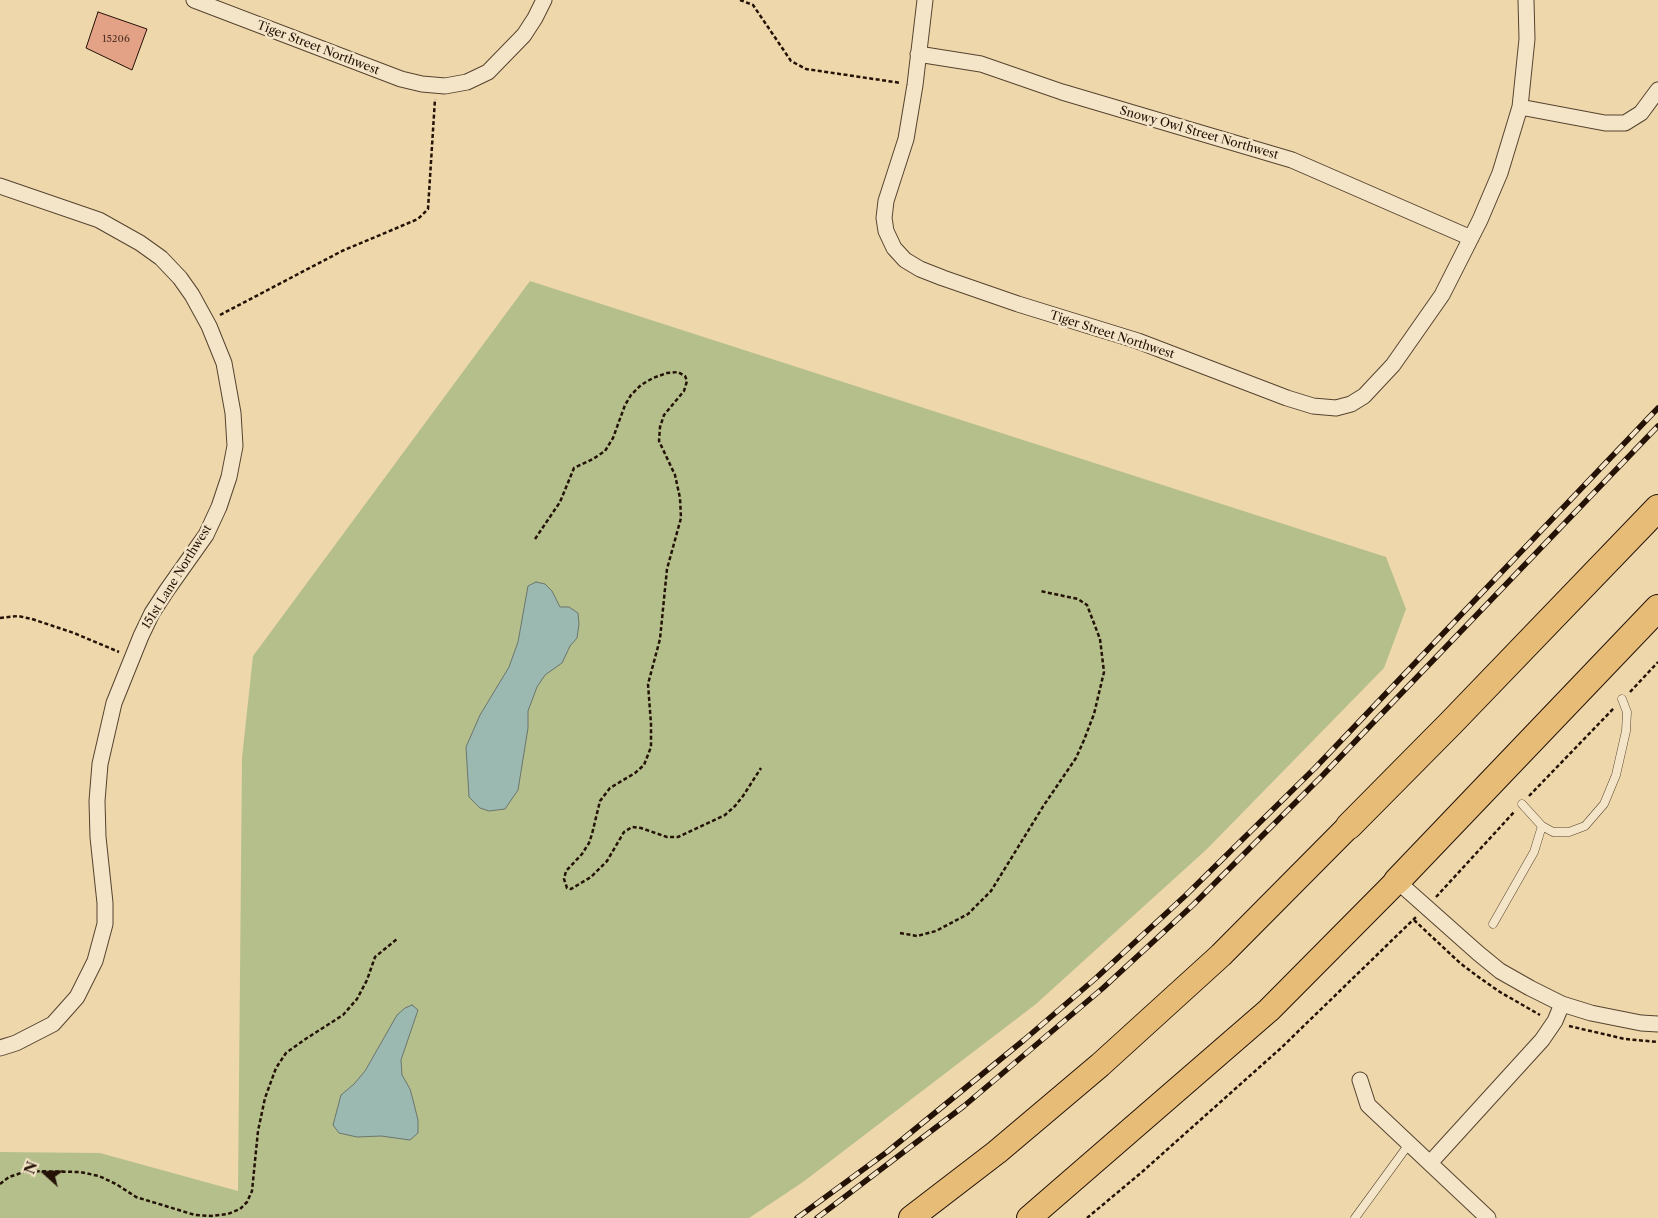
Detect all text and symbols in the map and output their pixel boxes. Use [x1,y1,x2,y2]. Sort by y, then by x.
street label: Tiger Street Northwest [255,18,381,78]
house number: 15206 [102,33,130,45]
street label: Snowy Owl Street Northwest [1118,103,1280,163]
street label: Tiger Street Northwest [1048,308,1176,362]
street label: 151st Lane Northwest [139,522,215,632]
north arrow [20,1148,70,1198]
text: N [20,1159,41,1177]

